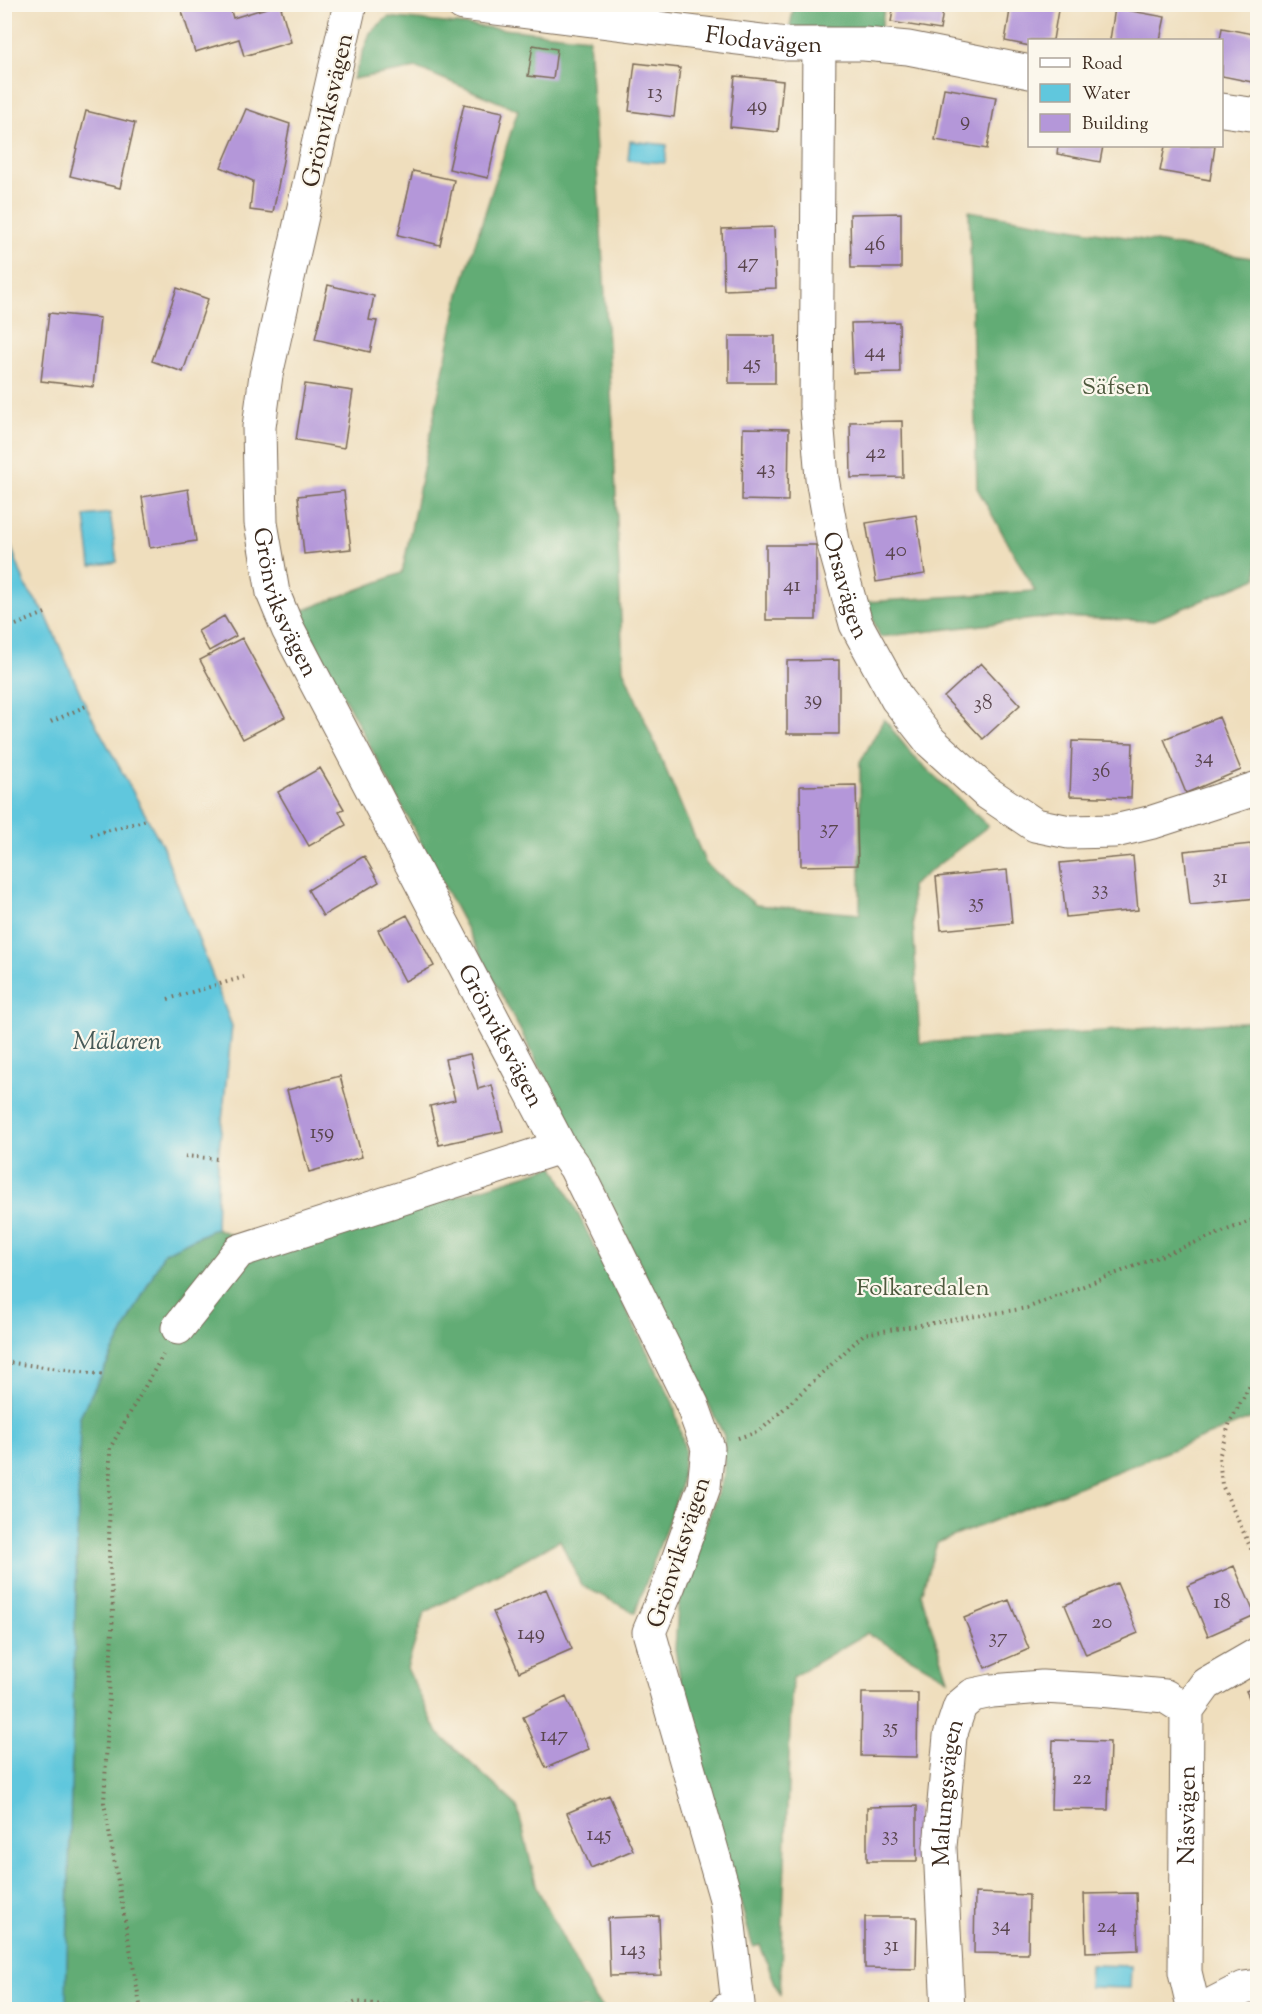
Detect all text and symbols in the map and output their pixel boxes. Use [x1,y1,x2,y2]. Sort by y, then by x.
street label: Flodavägen [703,19,822,63]
street label: Grönviksvägen [295,30,363,191]
legend [1028,39,1223,147]
text: Road [1082,52,1122,78]
house number: 13 [647,78,663,108]
text: Water [1082,82,1131,108]
house number: 49 [747,91,767,121]
house number: 9 [960,106,970,136]
text: Building [1082,112,1148,138]
house number: 46 [865,230,885,260]
house number: 47 [737,248,759,278]
house number: 44 [864,337,886,367]
house number: 45 [743,349,761,379]
park label: Säfsen [1082,371,1150,405]
house number: 42 [866,438,886,468]
house number: 43 [756,454,776,484]
street label: Grönviksvägen [243,525,325,684]
street label: Orsavägen [812,528,876,646]
house number: 40 [885,536,907,566]
house number: 41 [783,571,801,601]
house number: 39 [804,685,822,715]
house number: 38 [974,689,992,719]
house number: 34 [1194,743,1214,773]
house number: 36 [1092,757,1110,787]
house number: 37 [819,814,839,844]
house number: 31 [1212,863,1228,893]
house number: 33 [1092,875,1108,905]
house number: 35 [968,888,984,918]
street label: Grönviksvägen [448,959,551,1114]
water label: Mälaren [72,1024,162,1061]
house number: 159 [310,1118,334,1148]
park label: Folkaredalen [856,1272,990,1306]
street label: Grönviksvägen [639,1473,720,1633]
house number: 18 [1213,1588,1231,1618]
house number: 20 [1092,1608,1112,1638]
house number: 149 [517,1619,545,1649]
house number: 37 [988,1623,1008,1653]
house number: 35 [882,1713,898,1743]
street label: Malungsvägen [925,1714,974,1867]
house number: 147 [540,1721,569,1751]
house number: 22 [1072,1764,1092,1794]
street label: Nåsvägen [1171,1765,1206,1865]
house number: 145 [587,1820,611,1850]
house number: 33 [882,1821,898,1851]
house number: 34 [991,1911,1011,1941]
house number: 24 [1097,1912,1117,1942]
house number: 31 [883,1931,899,1961]
house number: 143 [620,1935,646,1965]

